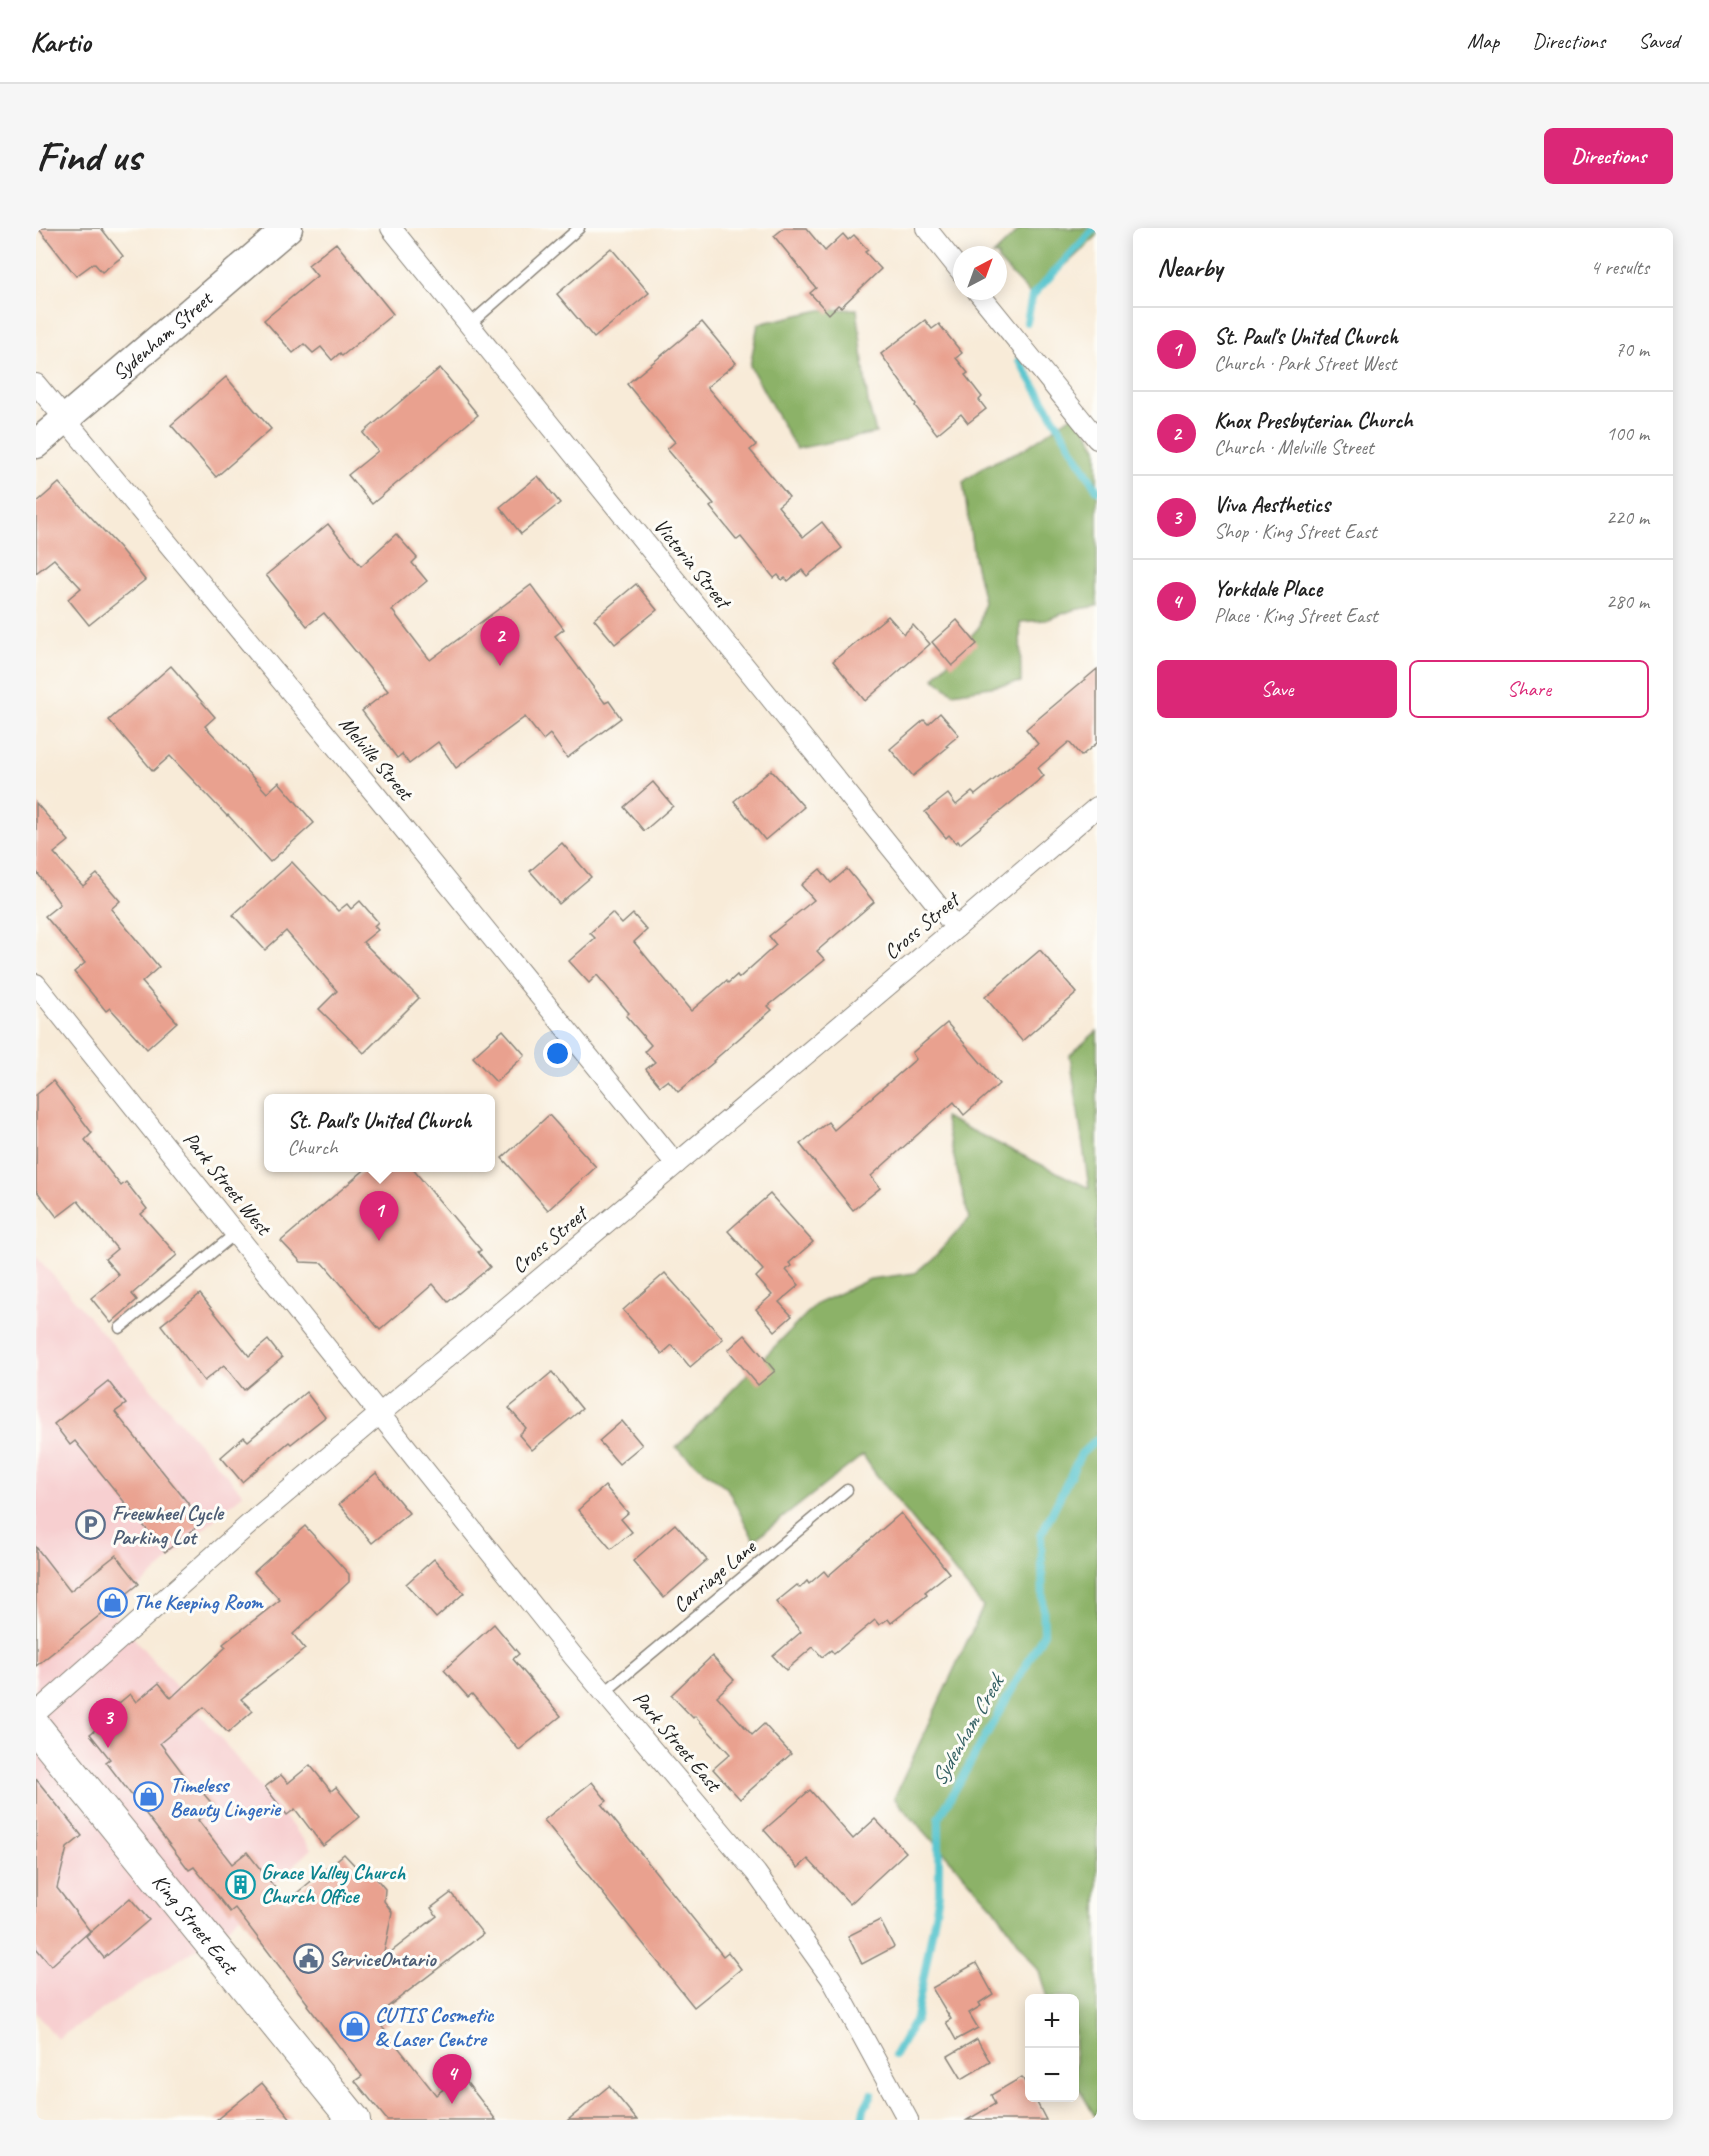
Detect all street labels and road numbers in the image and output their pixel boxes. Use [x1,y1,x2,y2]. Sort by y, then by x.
street label: Sydenham Street [107,285,219,386]
street label: Victoria Street [648,513,738,615]
street label: Melville Street [334,711,420,807]
street label: Cross Street [878,885,966,965]
street label: Park Street West [178,1126,278,1241]
street label: Cross Street [506,1199,594,1279]
street label: Carriage Lane [667,1533,761,1618]
street label: Park Street East [628,1686,728,1798]
street label: King Street East [147,1869,244,1980]

